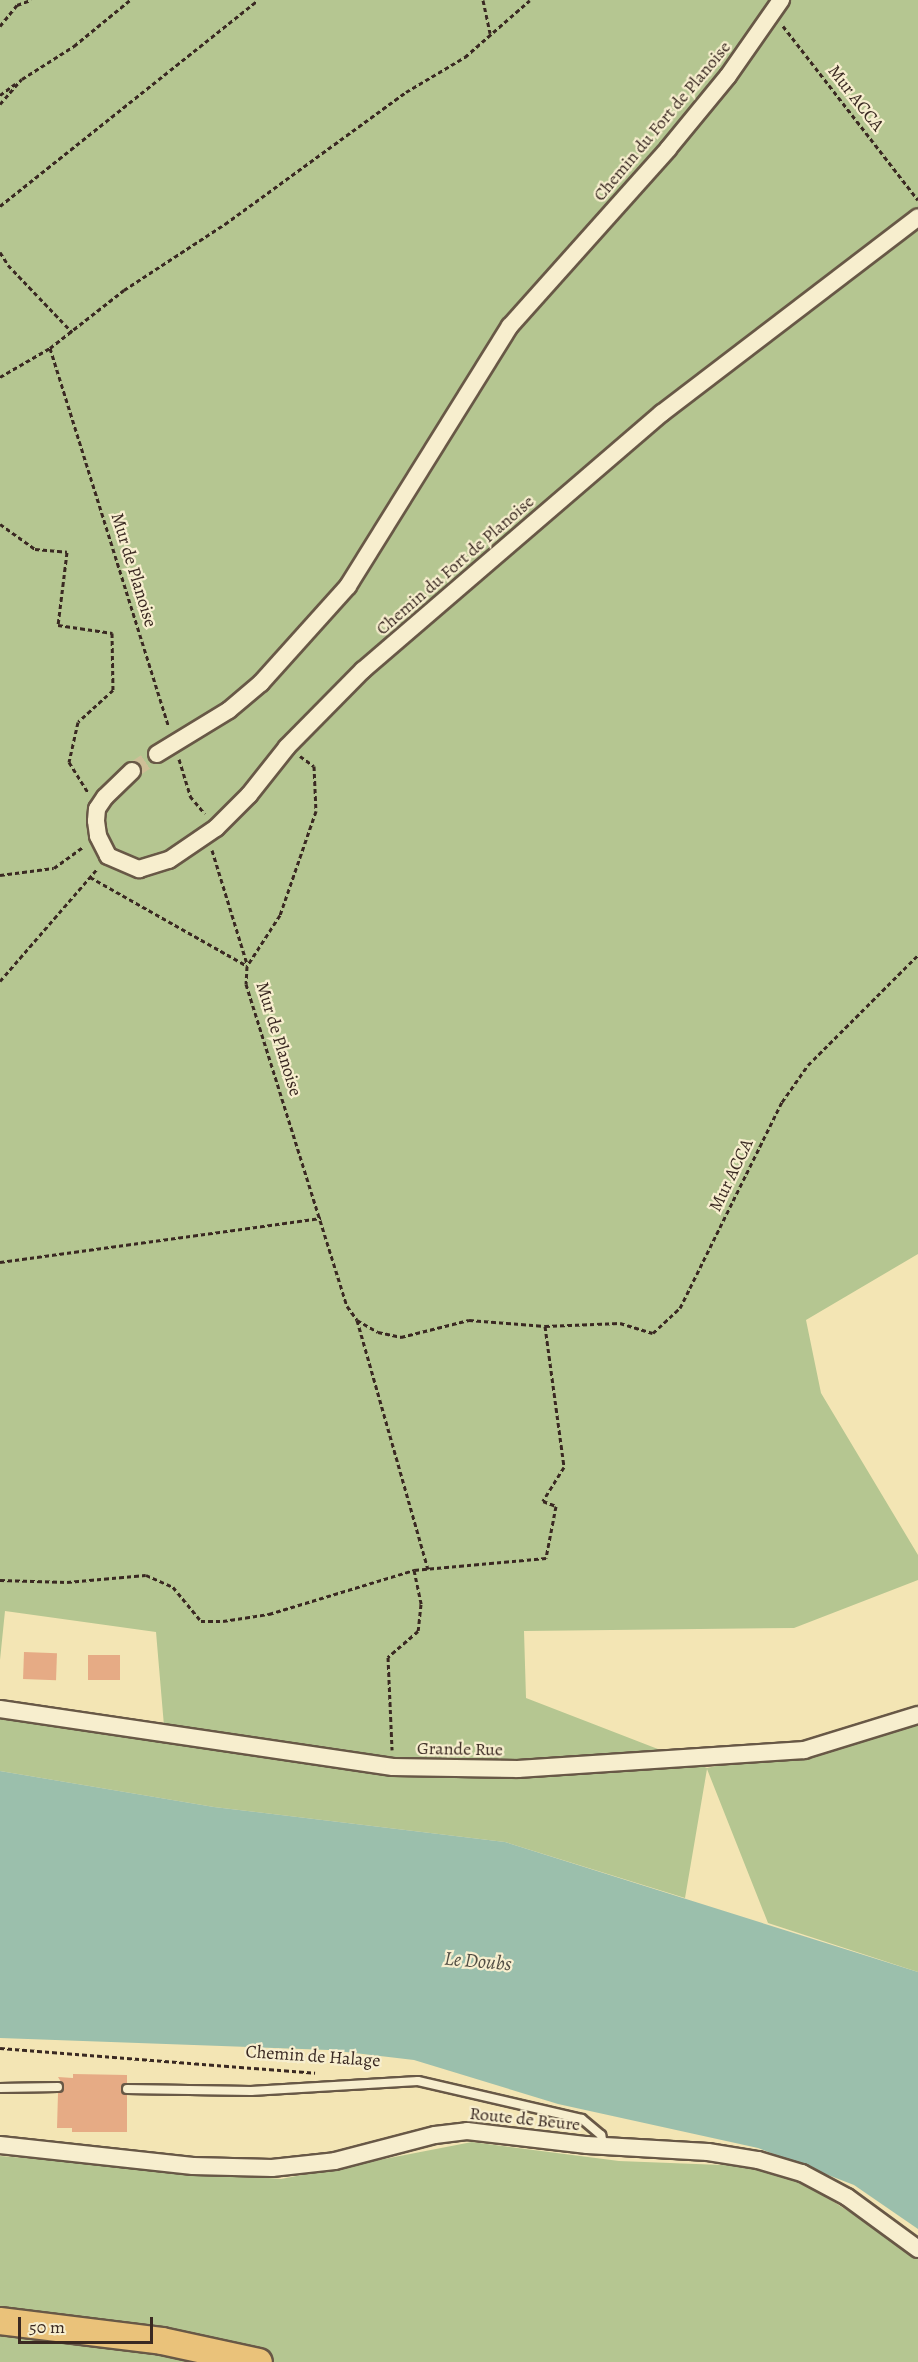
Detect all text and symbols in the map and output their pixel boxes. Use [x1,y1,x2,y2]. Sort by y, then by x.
street label: Chemin du Fort de Planoise [589,37,735,205]
street label: Mur ACCA [823,61,889,135]
street label: Chemin du Fort de Planoise [372,490,538,640]
street label: Mur de Planoise [106,510,162,630]
street label: Mur de Planoise [251,979,307,1099]
street label: Mur ACCA [704,1135,758,1215]
street label: Grande Rue [417,1737,503,1761]
water label: Le Doubs [443,1946,513,1976]
street label: Chemin de Halage [245,2041,381,2071]
street label: Route de Beure [469,2102,581,2136]
scale bar [21,2305,156,2343]
text: 50 m [29,2315,65,2339]

